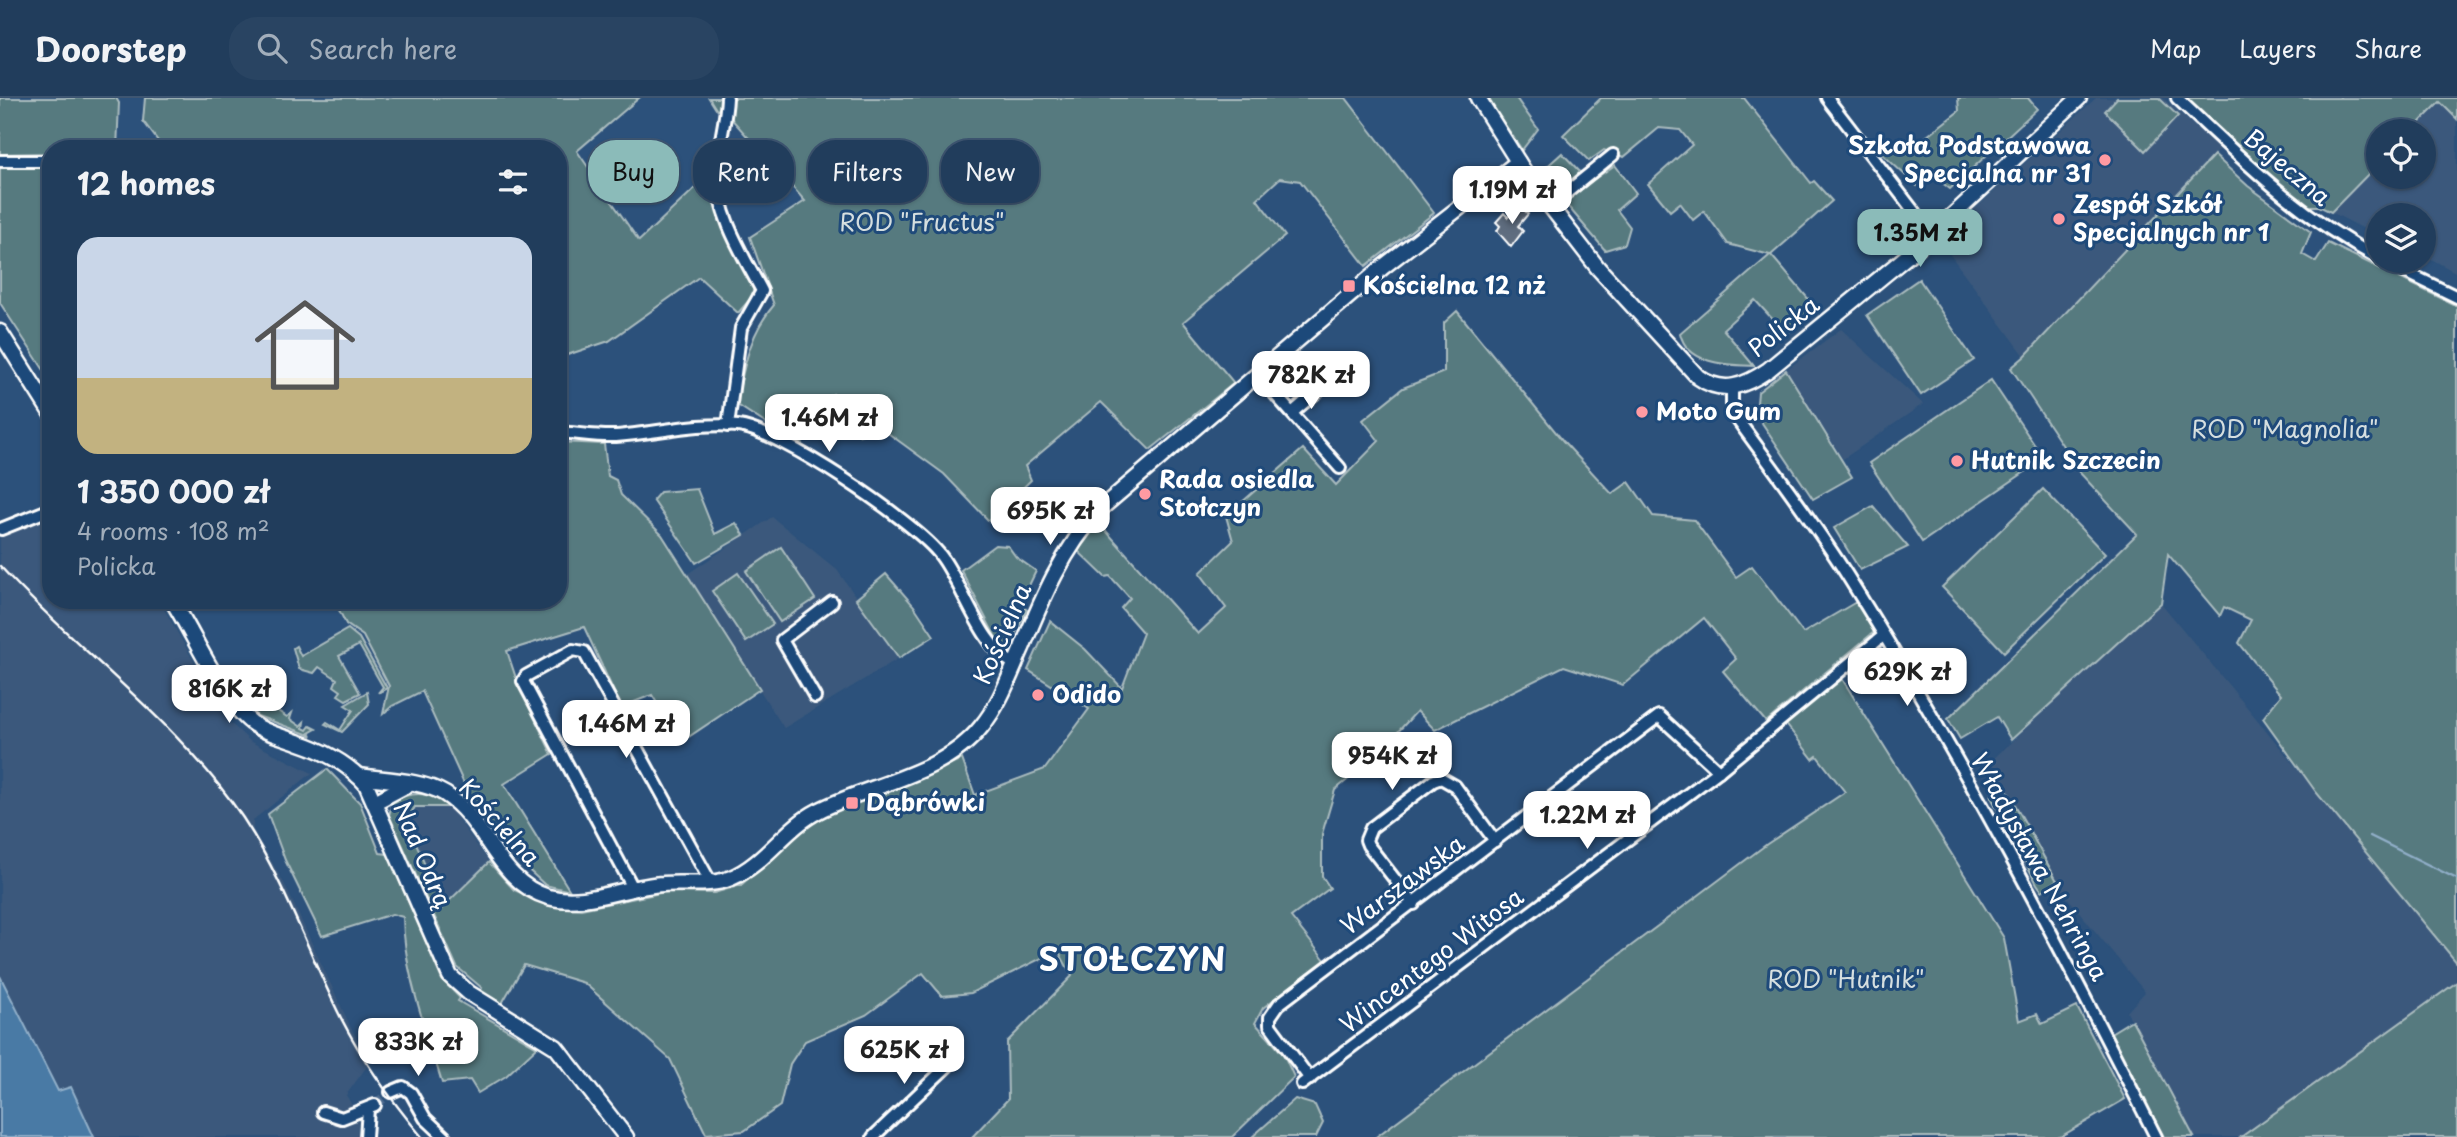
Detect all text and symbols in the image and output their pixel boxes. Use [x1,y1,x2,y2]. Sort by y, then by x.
search box [229,17,719,80]
text: Doorstep [35,23,187,73]
icon: search [253,29,291,67]
text: Search here [309,29,457,68]
text: Map [2150,30,2201,66]
text: Layers [2239,30,2316,66]
text: Share [2354,30,2422,66]
street label: Bajeczna [2237,119,2340,214]
map controls [2366,119,2436,273]
button: locate [2366,119,2436,189]
place label: Szkoła Podstawowa Specjalna nr 31 [1848,126,2092,190]
chip: Buy [588,140,679,203]
chip: Rent [693,140,794,203]
chip: Filters [808,140,927,203]
chip: New [941,140,1039,203]
marker: Szkoła Podstawowa Specjalna nr 31 [2097,152,2113,168]
text: 12 homes [77,160,215,205]
icon: filters [494,163,532,201]
pin: 1.19M zł [1440,166,1584,226]
text: 1.19M zł [1469,171,1555,206]
place label: Zespół Szkół Specjalnych nr 1 [2073,185,2269,249]
park label: ROD "Fructus" [839,203,1005,239]
button: layers [2366,203,2436,273]
pin: 1.35M zł [1848,209,1992,269]
marker: Zespół Szkół Specjalnych nr 1 [2051,211,2067,227]
text: 1.35M zł [1873,214,1967,249]
place label: Kościelna 12 nż [1363,266,1546,302]
marker: Kościelna 12 nż [1341,278,1357,294]
icon: home [242,282,368,408]
street label: Policka [1739,286,1826,365]
pin: 782K zł [1246,352,1376,411]
text: 782K zł [1268,356,1354,391]
place label: Moto Gum [1656,392,1781,428]
pin: 1.46M zł [757,394,901,454]
text: 1.46M zł [781,399,877,434]
marker: Moto Gum [1634,404,1650,420]
park label: ROD "Magnolia" [2191,410,2379,446]
place label: Hutnik Szczecin [1971,441,2161,477]
marker: Hutnik Szczecin [1949,453,1965,469]
place label: Rada osiedla Stołczyn [1159,460,1315,524]
text: 1 350 000 zł [77,468,269,513]
marker: Rada osiedla Stołczyn [1137,486,1153,502]
pin: 695K zł [985,488,1115,547]
text: 695K zł [1007,492,1093,527]
text: 4 rooms · 108 m² [77,513,270,548]
text: Policka [77,548,156,583]
street label: Kościelna [963,577,1039,689]
pin: 629K zł [1842,648,1972,708]
text: 629K zł [1864,653,1950,688]
pin: 816K zł [164,666,294,725]
text: 816K zł [188,670,270,705]
place label: Odido [1052,675,1121,711]
marker: Odido [1030,687,1046,703]
pin: 1.46M zł [554,700,698,760]
text: 1.46M zł [578,705,674,740]
pin: 954K zł [1327,732,1457,792]
text: 954K zł [1348,737,1436,772]
street label: Władysława Nehringa [1963,745,2119,987]
street label: Kościelna [451,770,550,874]
place label: Dąbrówki [866,783,985,819]
pin: 1.22M zł [1515,792,1659,851]
street label: Nad Odrą [385,795,462,913]
marker: Dąbrówki [844,795,860,811]
text: 1.22M zł [1539,796,1635,831]
street label: Warszawska [1332,825,1471,942]
street label: Wincentego Witosa [1331,878,1530,1041]
district label: STOŁCZYN [1039,934,1227,982]
park label: ROD "Hutnik" [1767,960,1925,996]
pin: 833K zł [353,1018,483,1078]
text: 833K zł [374,1023,462,1058]
pin: 625K zł [839,1026,969,1086]
text: 625K zł [860,1031,948,1066]

